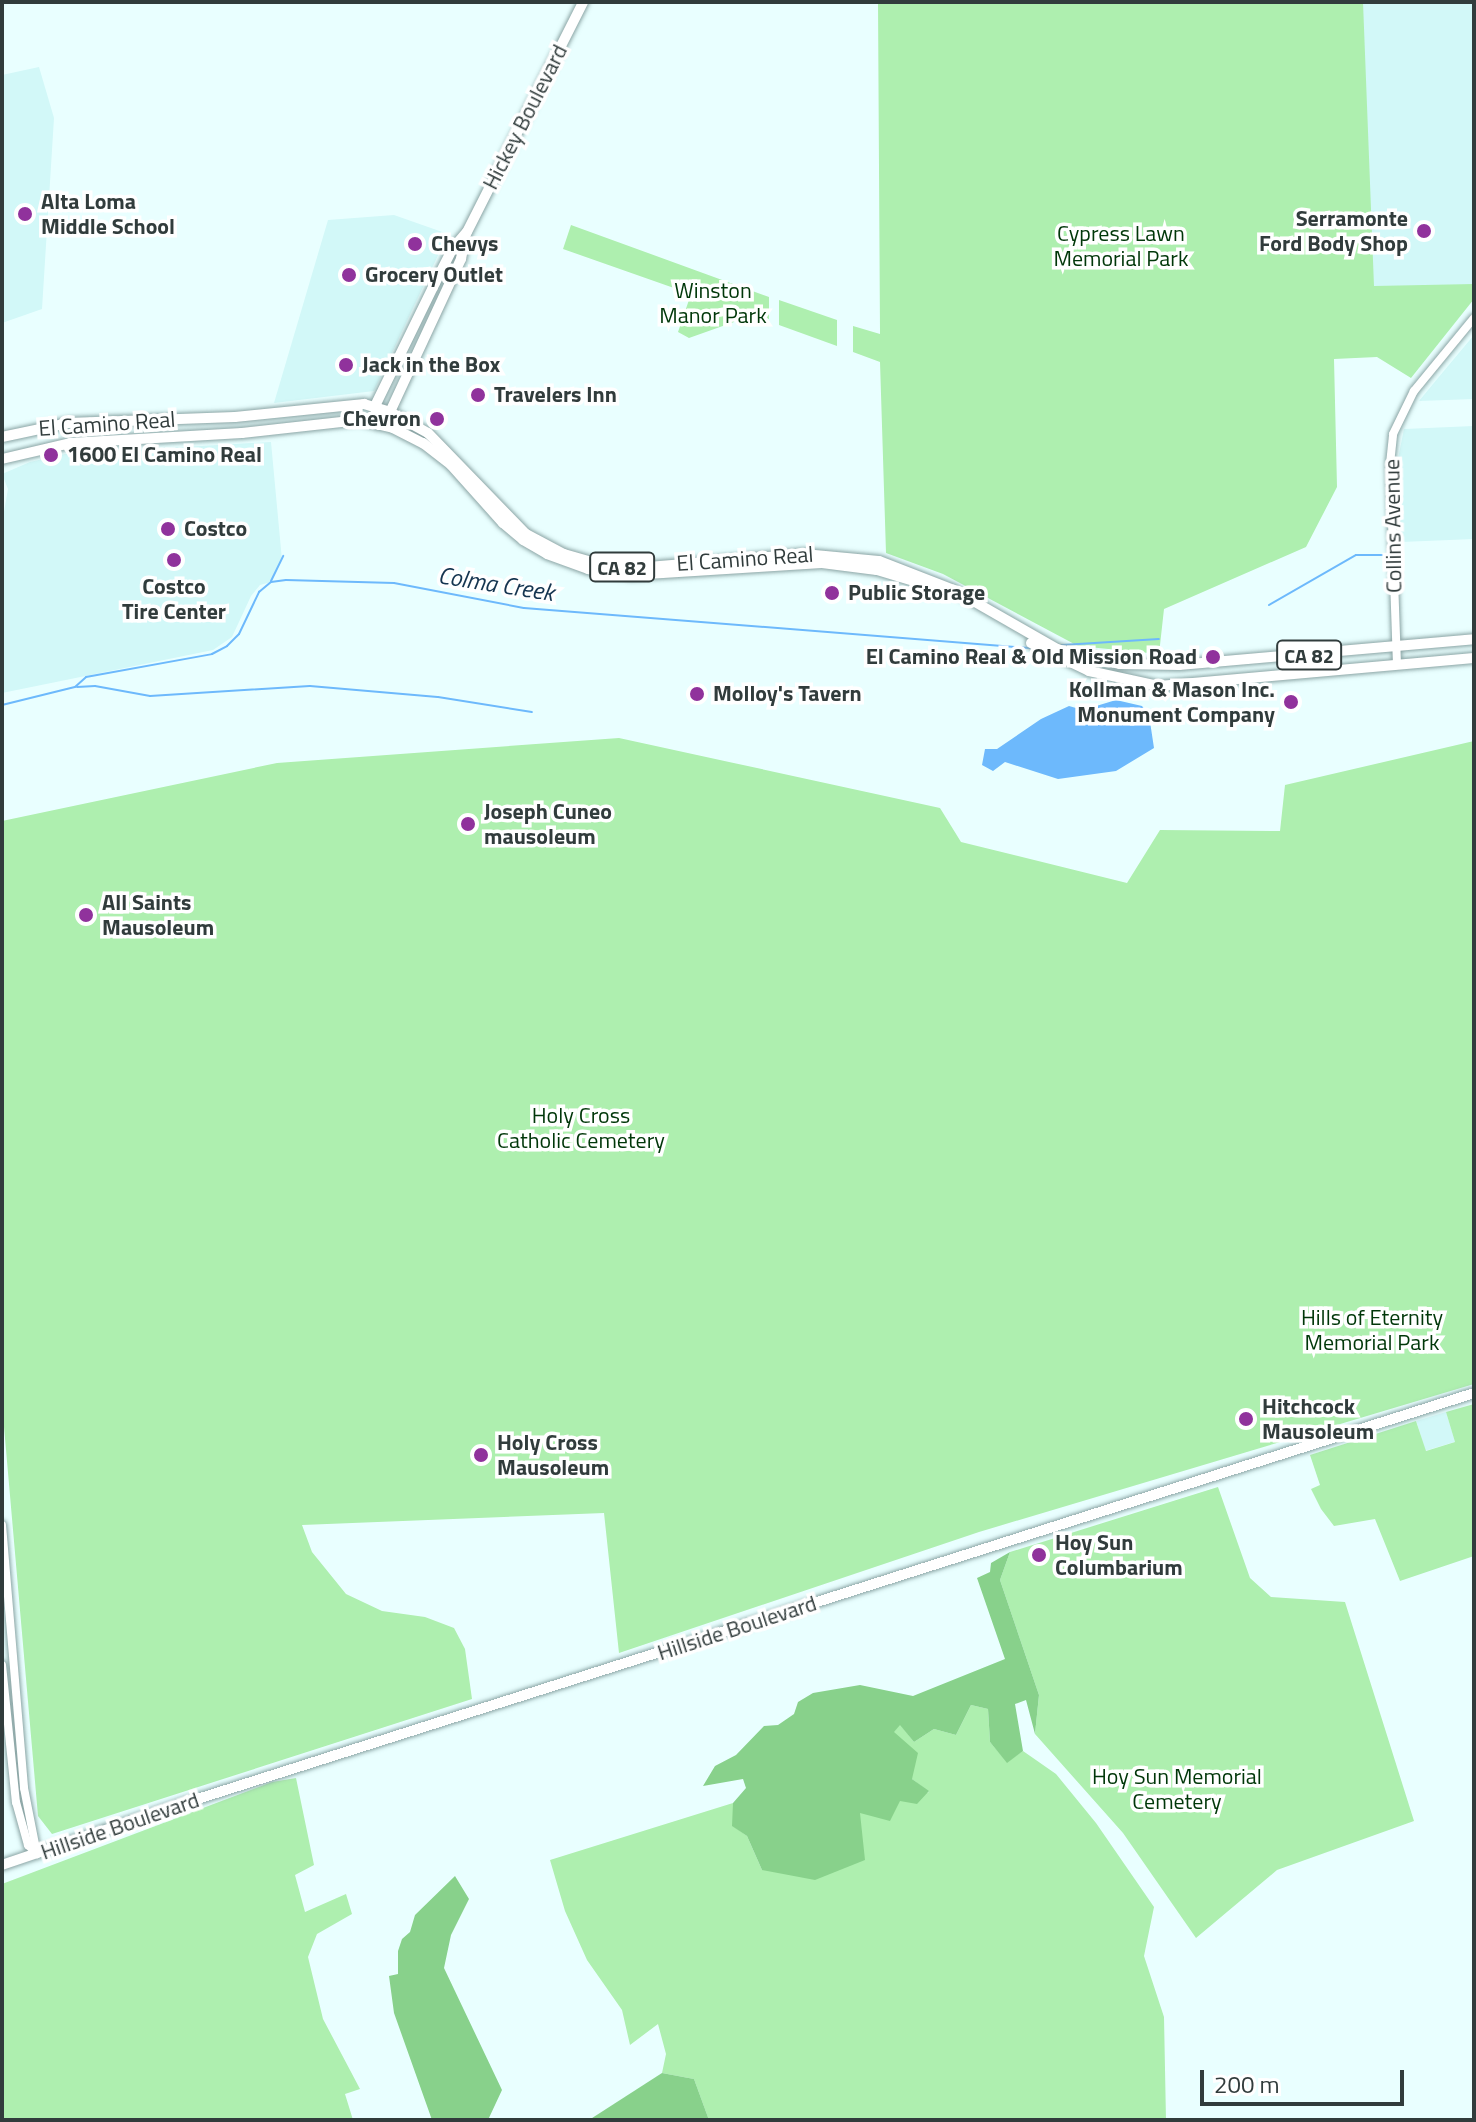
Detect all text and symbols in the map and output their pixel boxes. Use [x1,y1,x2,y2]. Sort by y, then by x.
street label: Hickey Boulevard [477,40,573,194]
place label: Alta Loma Middle School [41,188,175,240]
marker: Alta Loma Middle School [16,205,34,223]
place label: Serramonte Ford Body Shop [1259,205,1408,256]
park label: Cypress Lawn Memorial Park [1054,220,1188,272]
marker: Serramonte Ford Body Shop [1415,222,1433,240]
place label: Chevys [431,231,498,257]
marker: Chevys [406,235,424,253]
place label: Grocery Outlet [365,262,503,288]
marker: Grocery Outlet [340,266,358,284]
park label: Winston Manor Park [659,277,767,328]
place label: Jack in the Box [362,352,500,378]
marker: Jack in the Box [337,356,355,374]
place label: Travelers Inn [494,382,617,408]
marker: Travelers Inn [469,386,487,404]
street label: El Camino Real [38,406,176,442]
place label: Chevron [343,406,421,432]
marker: Chevron [428,410,446,428]
place label: 1600 El Camino Real [67,442,262,468]
marker: 1600 El Camino Real [42,446,60,464]
street label: Collins Avenue [1379,459,1407,593]
place label: Costco [184,516,247,542]
marker: Costco [159,520,177,538]
street label: El Camino Real [676,541,814,577]
marker: Costco Tire Center [165,551,183,569]
road number: CA 82 [588,551,656,583]
water label: Colma Creek [436,561,556,607]
place label: Costco Tire Center [122,573,226,624]
place label: Public Storage [848,580,985,606]
marker: Public Storage [823,584,841,602]
road number: CA 82 [1275,639,1343,671]
place label: El Camino Real & Old Mission Road [866,644,1197,670]
marker: El Camino Real & Old Mission Road [1204,648,1222,666]
place label: Kollman & Mason Inc. Monument Company [1069,676,1275,728]
place label: Molloy's Tavern [713,681,862,707]
marker: Molloy's Tavern [688,685,706,703]
marker: Kollman & Mason Inc. Monument Company [1282,693,1300,711]
place label: Joseph Cuneo mausoleum [484,798,612,850]
marker: Joseph Cuneo mausoleum [459,815,477,833]
place label: All Saints Mausoleum [102,889,214,940]
marker: All Saints Mausoleum [77,906,95,924]
park label: Holy Cross Catholic Cemetery [497,1102,665,1154]
park label: Hills of Eternity Memorial Park [1301,1304,1443,1356]
place label: Hitchcock Mausoleum [1262,1393,1374,1444]
marker: Hitchcock Mausoleum [1237,1410,1255,1428]
place label: Holy Cross Mausoleum [497,1429,609,1480]
marker: Holy Cross Mausoleum [472,1446,490,1464]
place label: Hoy Sun Columbarium [1055,1529,1183,1580]
marker: Hoy Sun Columbarium [1030,1546,1048,1564]
street label: Hillside Boulevard [654,1590,820,1666]
park label: Hoy Sun Memorial Cemetery [1092,1763,1262,1814]
street label: Hillside Boulevard [37,1787,203,1865]
scale bar [1204,2054,1408,2104]
text: 200 m [1214,2066,1280,2102]

